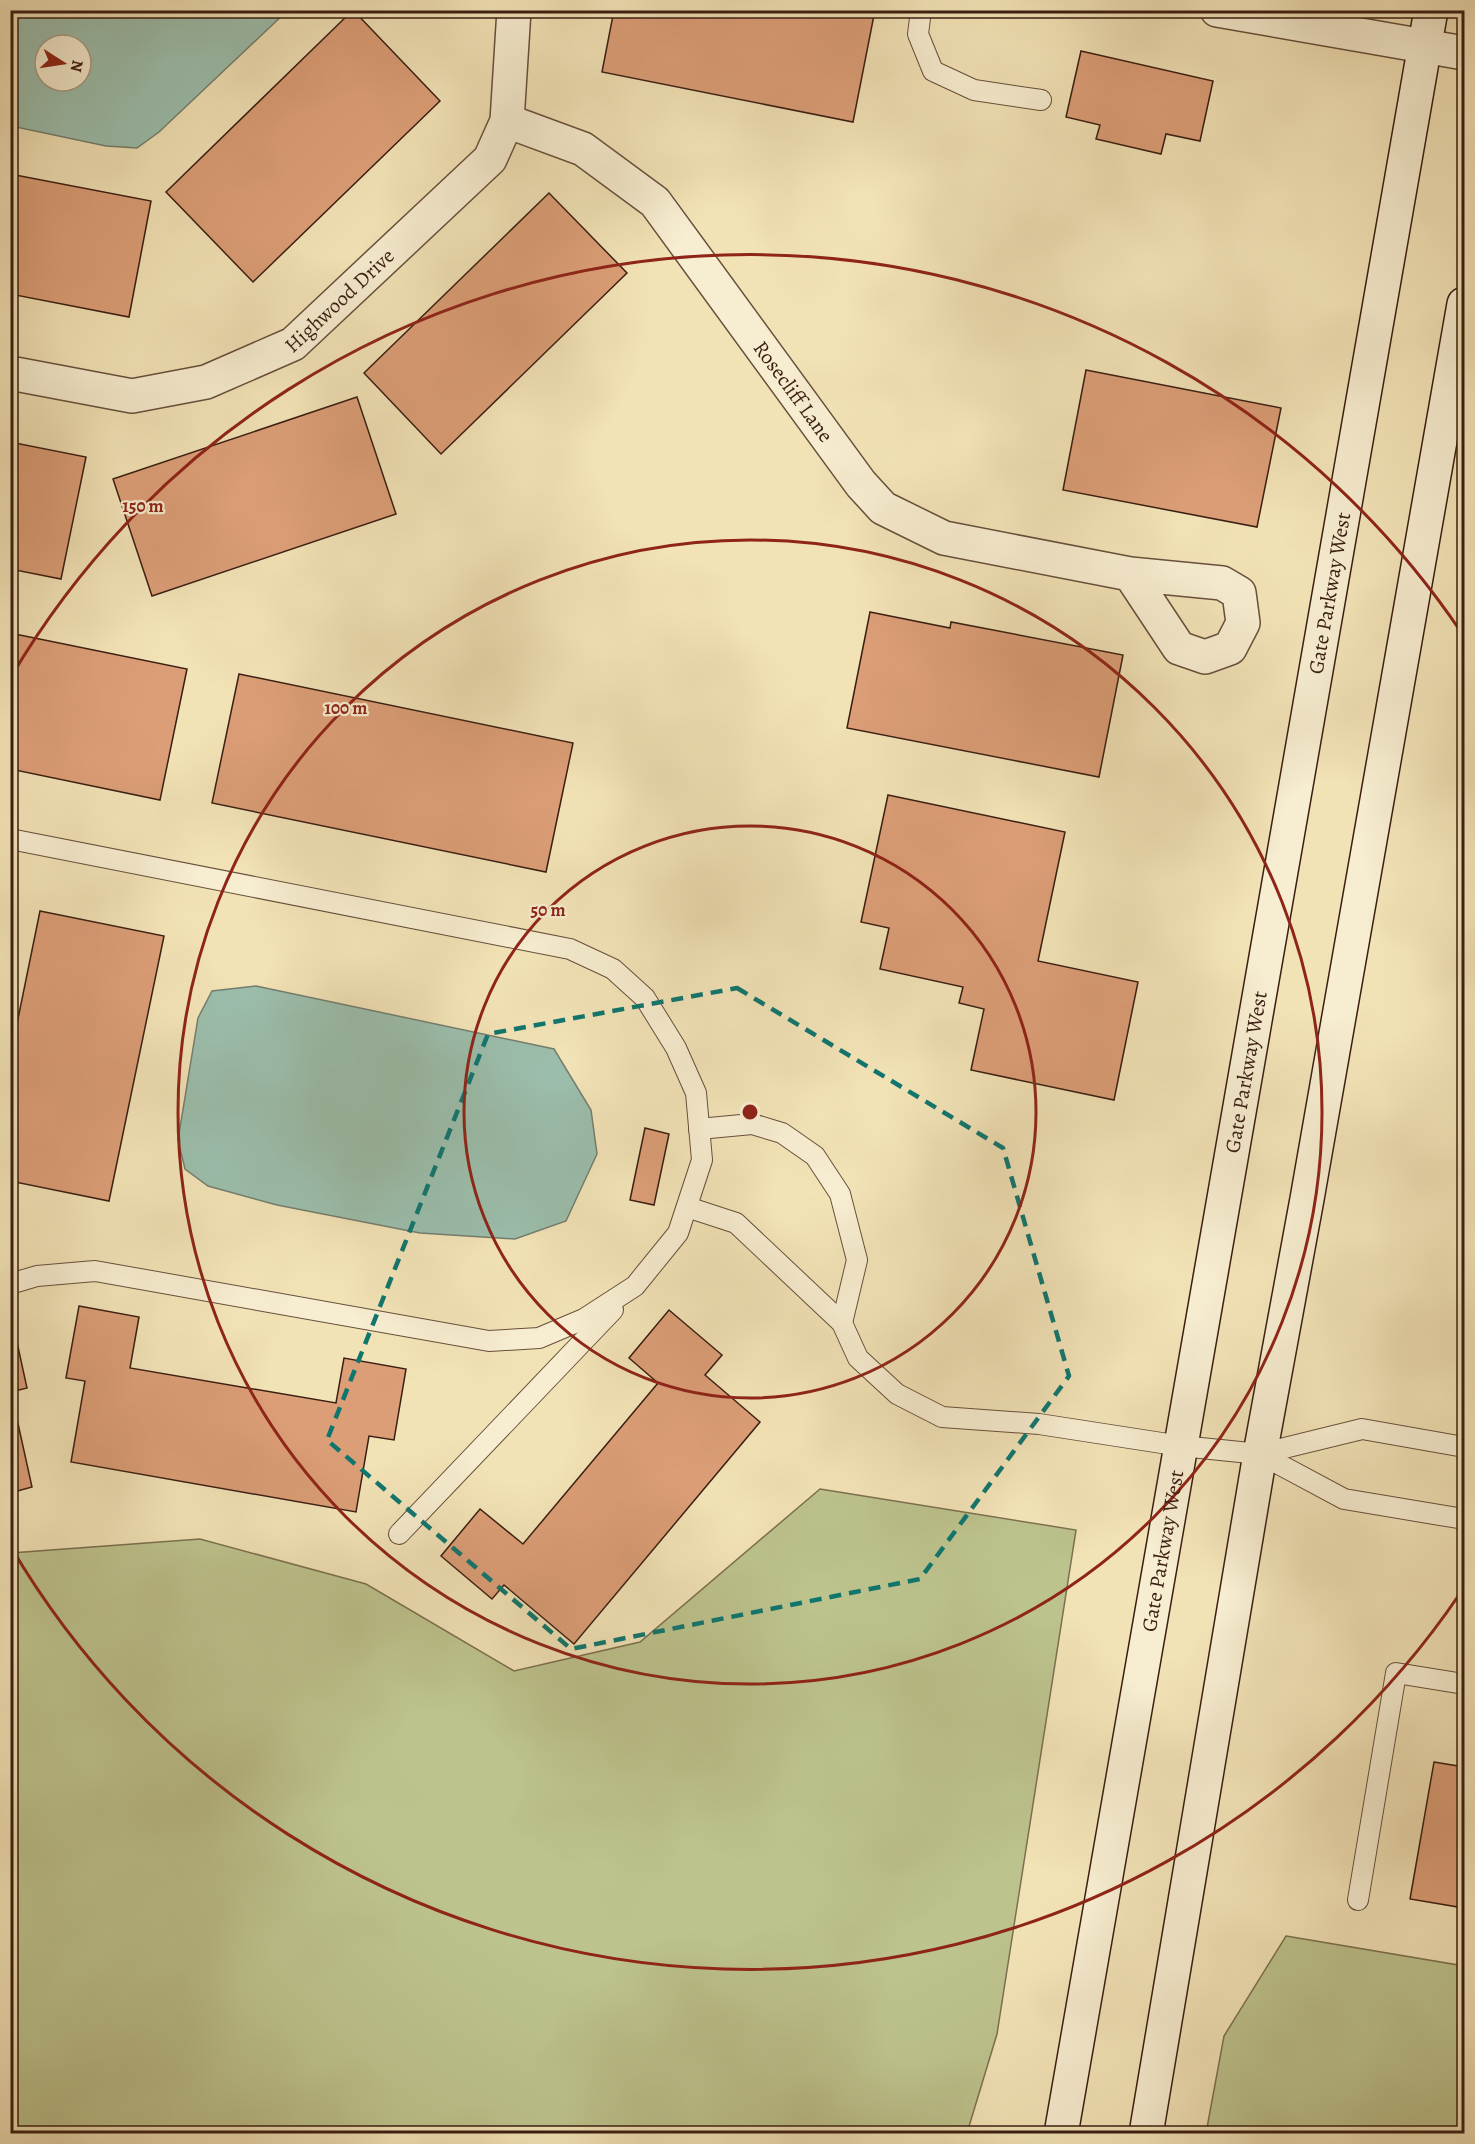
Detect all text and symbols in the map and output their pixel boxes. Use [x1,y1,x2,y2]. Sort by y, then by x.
north arrow [33,33,93,93]
text: N [65,58,89,74]
street label: Highwood Drive [278,242,400,359]
street label: Rosecliff Lane [747,335,840,448]
text: 150 m [122,494,164,518]
street label: Gate Parkway West [1302,510,1357,676]
text: 100 m [325,696,367,720]
text: 50 m [531,898,565,922]
street label: Gate Parkway West [1218,989,1274,1155]
centre of rings [740,1102,760,1122]
street label: Gate Parkway West [1135,1468,1190,1634]

